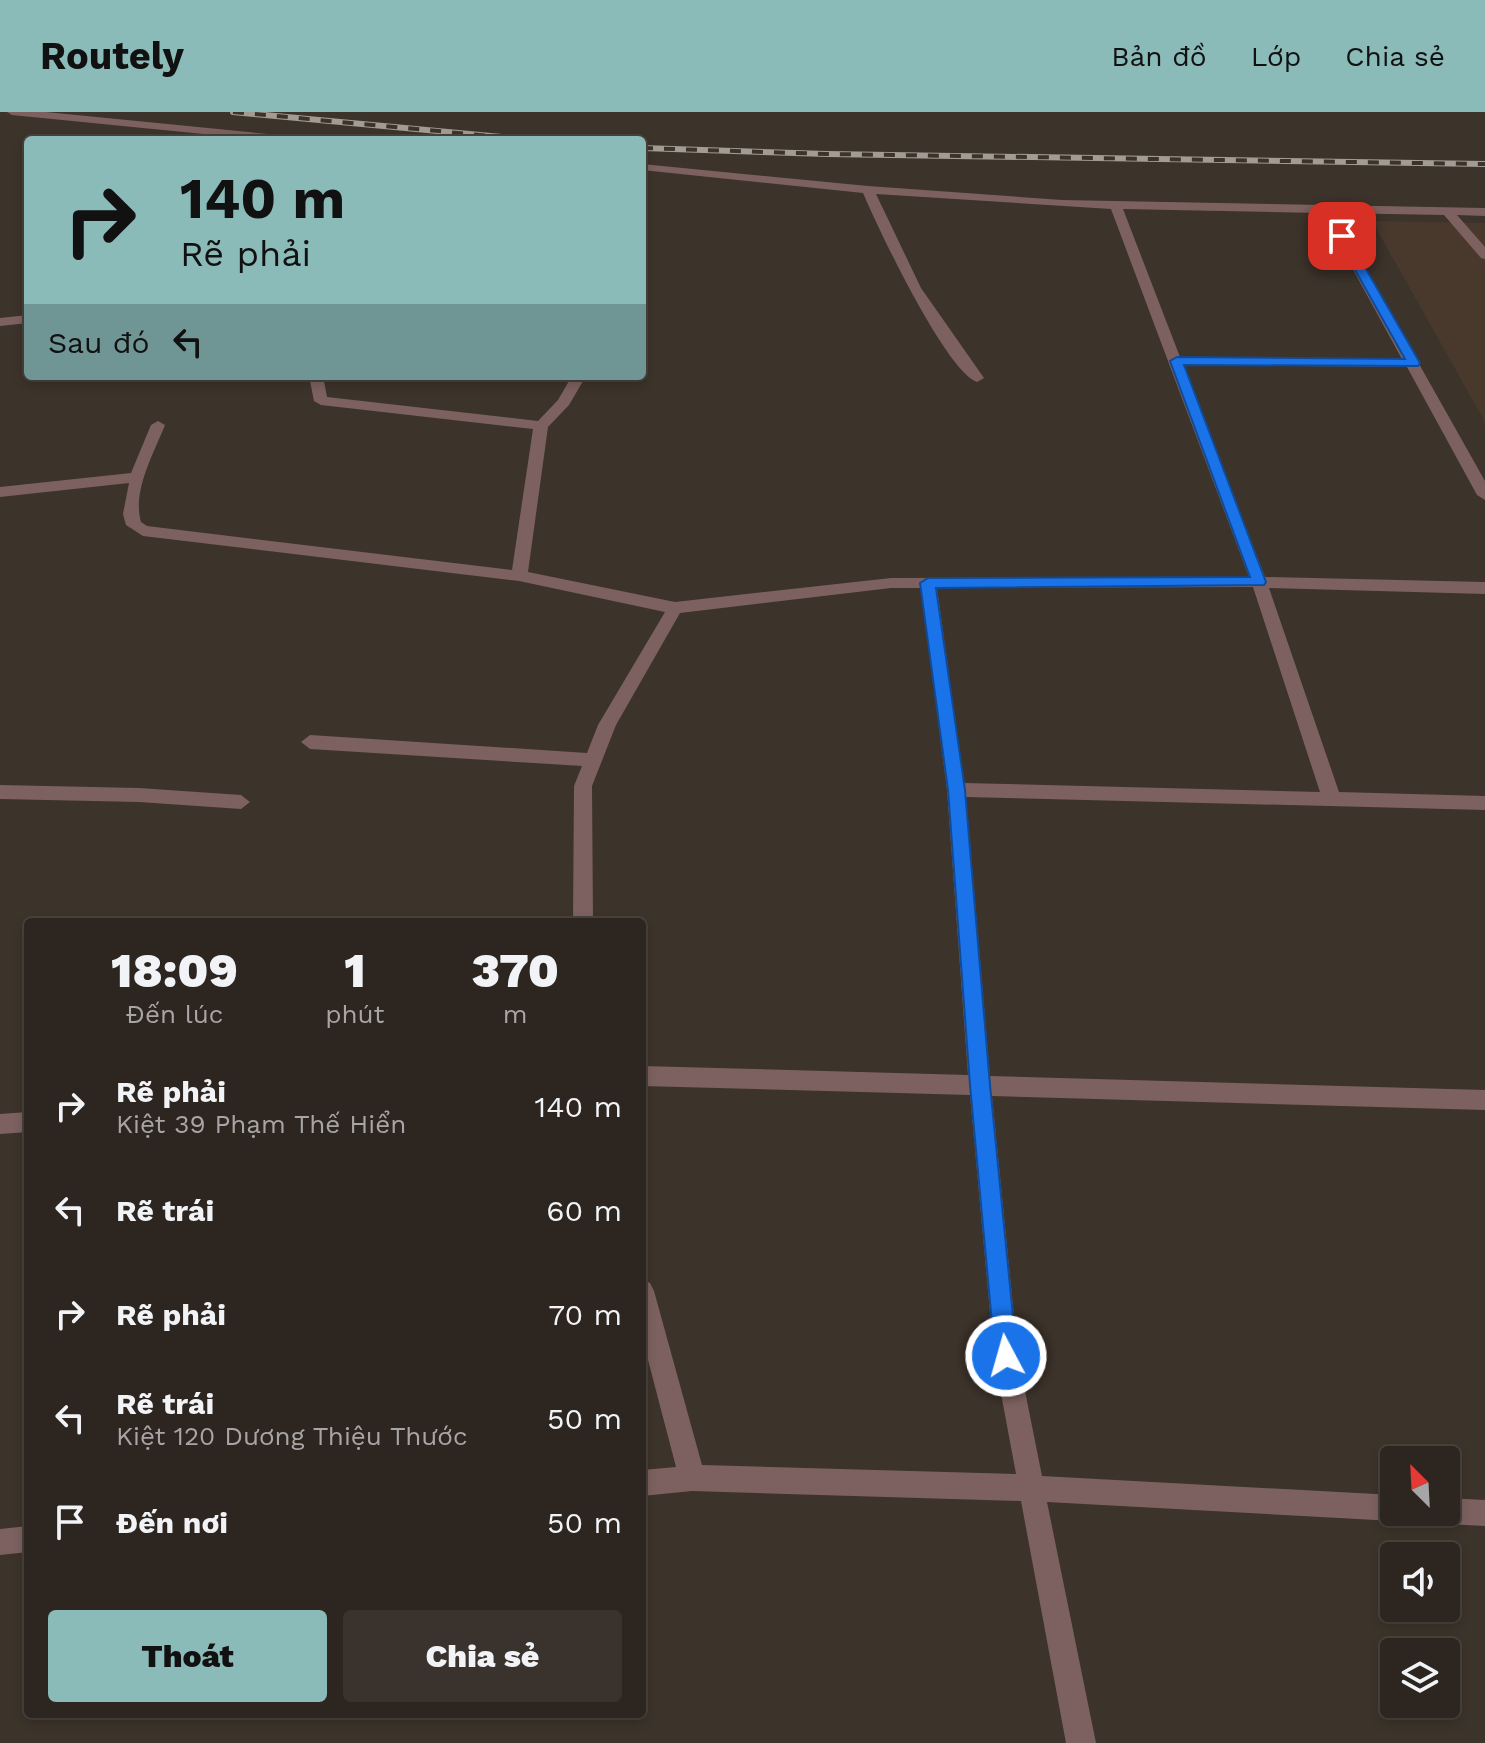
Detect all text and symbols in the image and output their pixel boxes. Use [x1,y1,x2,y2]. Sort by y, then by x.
text: Routely [40,34,184,78]
text: Bản đồ [1111,40,1207,73]
text: Lớp [1251,40,1301,73]
text: Chia sẻ [1345,40,1445,73]
text: 140 m [180,166,345,232]
icon: right [48,168,152,272]
pin [1308,202,1376,270]
icon: arrive [1320,214,1364,258]
text: Rẽ phải [180,233,311,275]
icon: left [166,320,210,364]
text: Sau đó [48,325,150,360]
text: 18:09 [111,942,238,999]
text: 1 [344,942,366,999]
text: 370 [472,942,559,999]
text: Đến lúc [126,999,223,1029]
text: phút [325,999,385,1029]
text: m [503,999,528,1029]
text: Rẽ phải [116,1074,226,1109]
icon: right [48,1084,92,1128]
text: 140 m [534,1089,622,1124]
text: Kiệt 39 Phạm Thế Hiển [116,1109,406,1139]
icon: left [48,1188,92,1232]
text: Rẽ trái [116,1193,214,1228]
text: 60 m [546,1193,622,1228]
icon: right [48,1292,92,1336]
text: Rẽ phải [116,1297,226,1332]
text: 70 m [548,1297,622,1332]
position arrow [964,1314,1048,1398]
text: Rẽ trái [116,1386,214,1421]
icon: left [48,1396,92,1440]
text: 50 m [547,1401,622,1436]
text: Kiệt 120 Dương Thiệu Thước [116,1421,468,1451]
north arrow [1380,1446,1460,1526]
map controls [1380,1446,1460,1718]
icon: arrive [48,1500,92,1544]
text: Đến nơi [116,1505,228,1540]
text: 50 m [547,1505,622,1540]
button: sound [1380,1542,1460,1622]
button: Thoát [48,1610,327,1702]
button: Chia sẻ [343,1610,622,1702]
button: layers [1380,1638,1460,1718]

